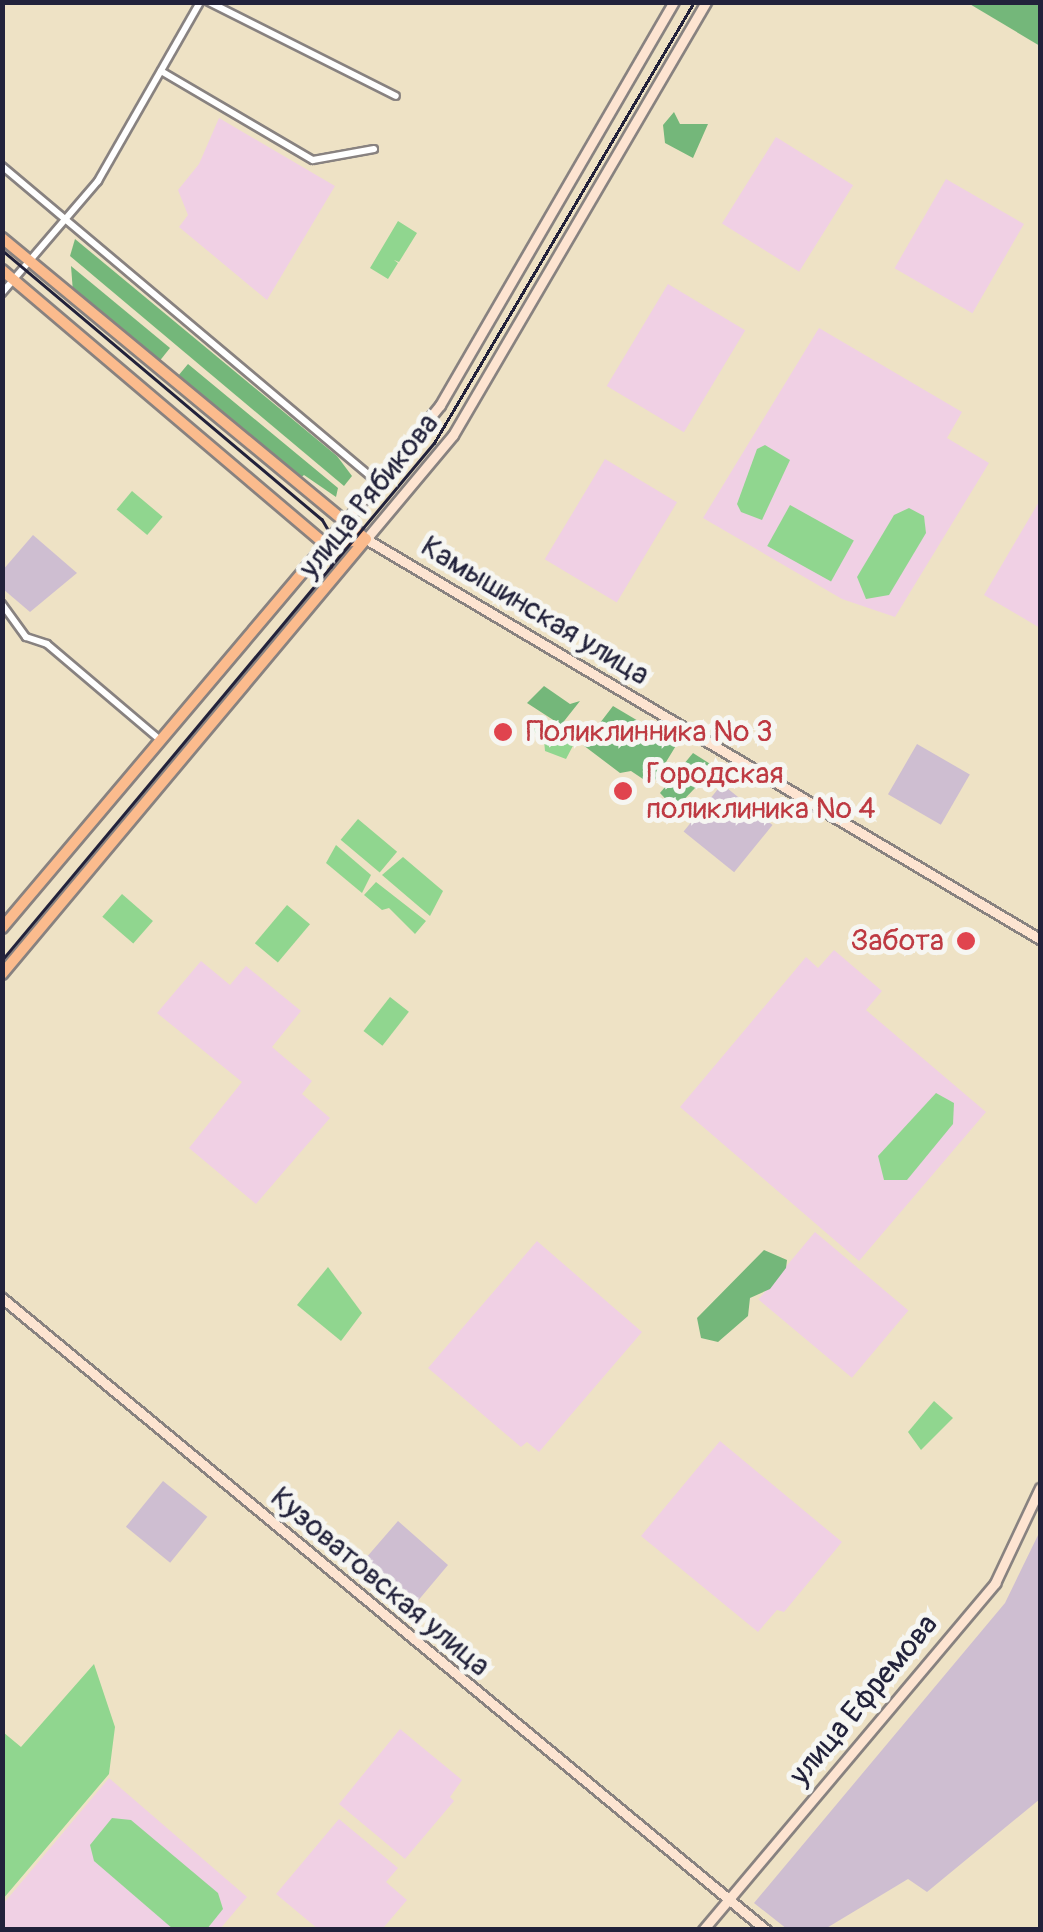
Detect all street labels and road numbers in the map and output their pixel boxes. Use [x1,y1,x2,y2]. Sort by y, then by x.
street label: улица Рябикова [292,407,446,585]
street label: Камышинская улица [414,529,656,693]
street label: Кузоватовская улица [263,1480,497,1684]
street label: улица Ефремова [782,1607,946,1793]

